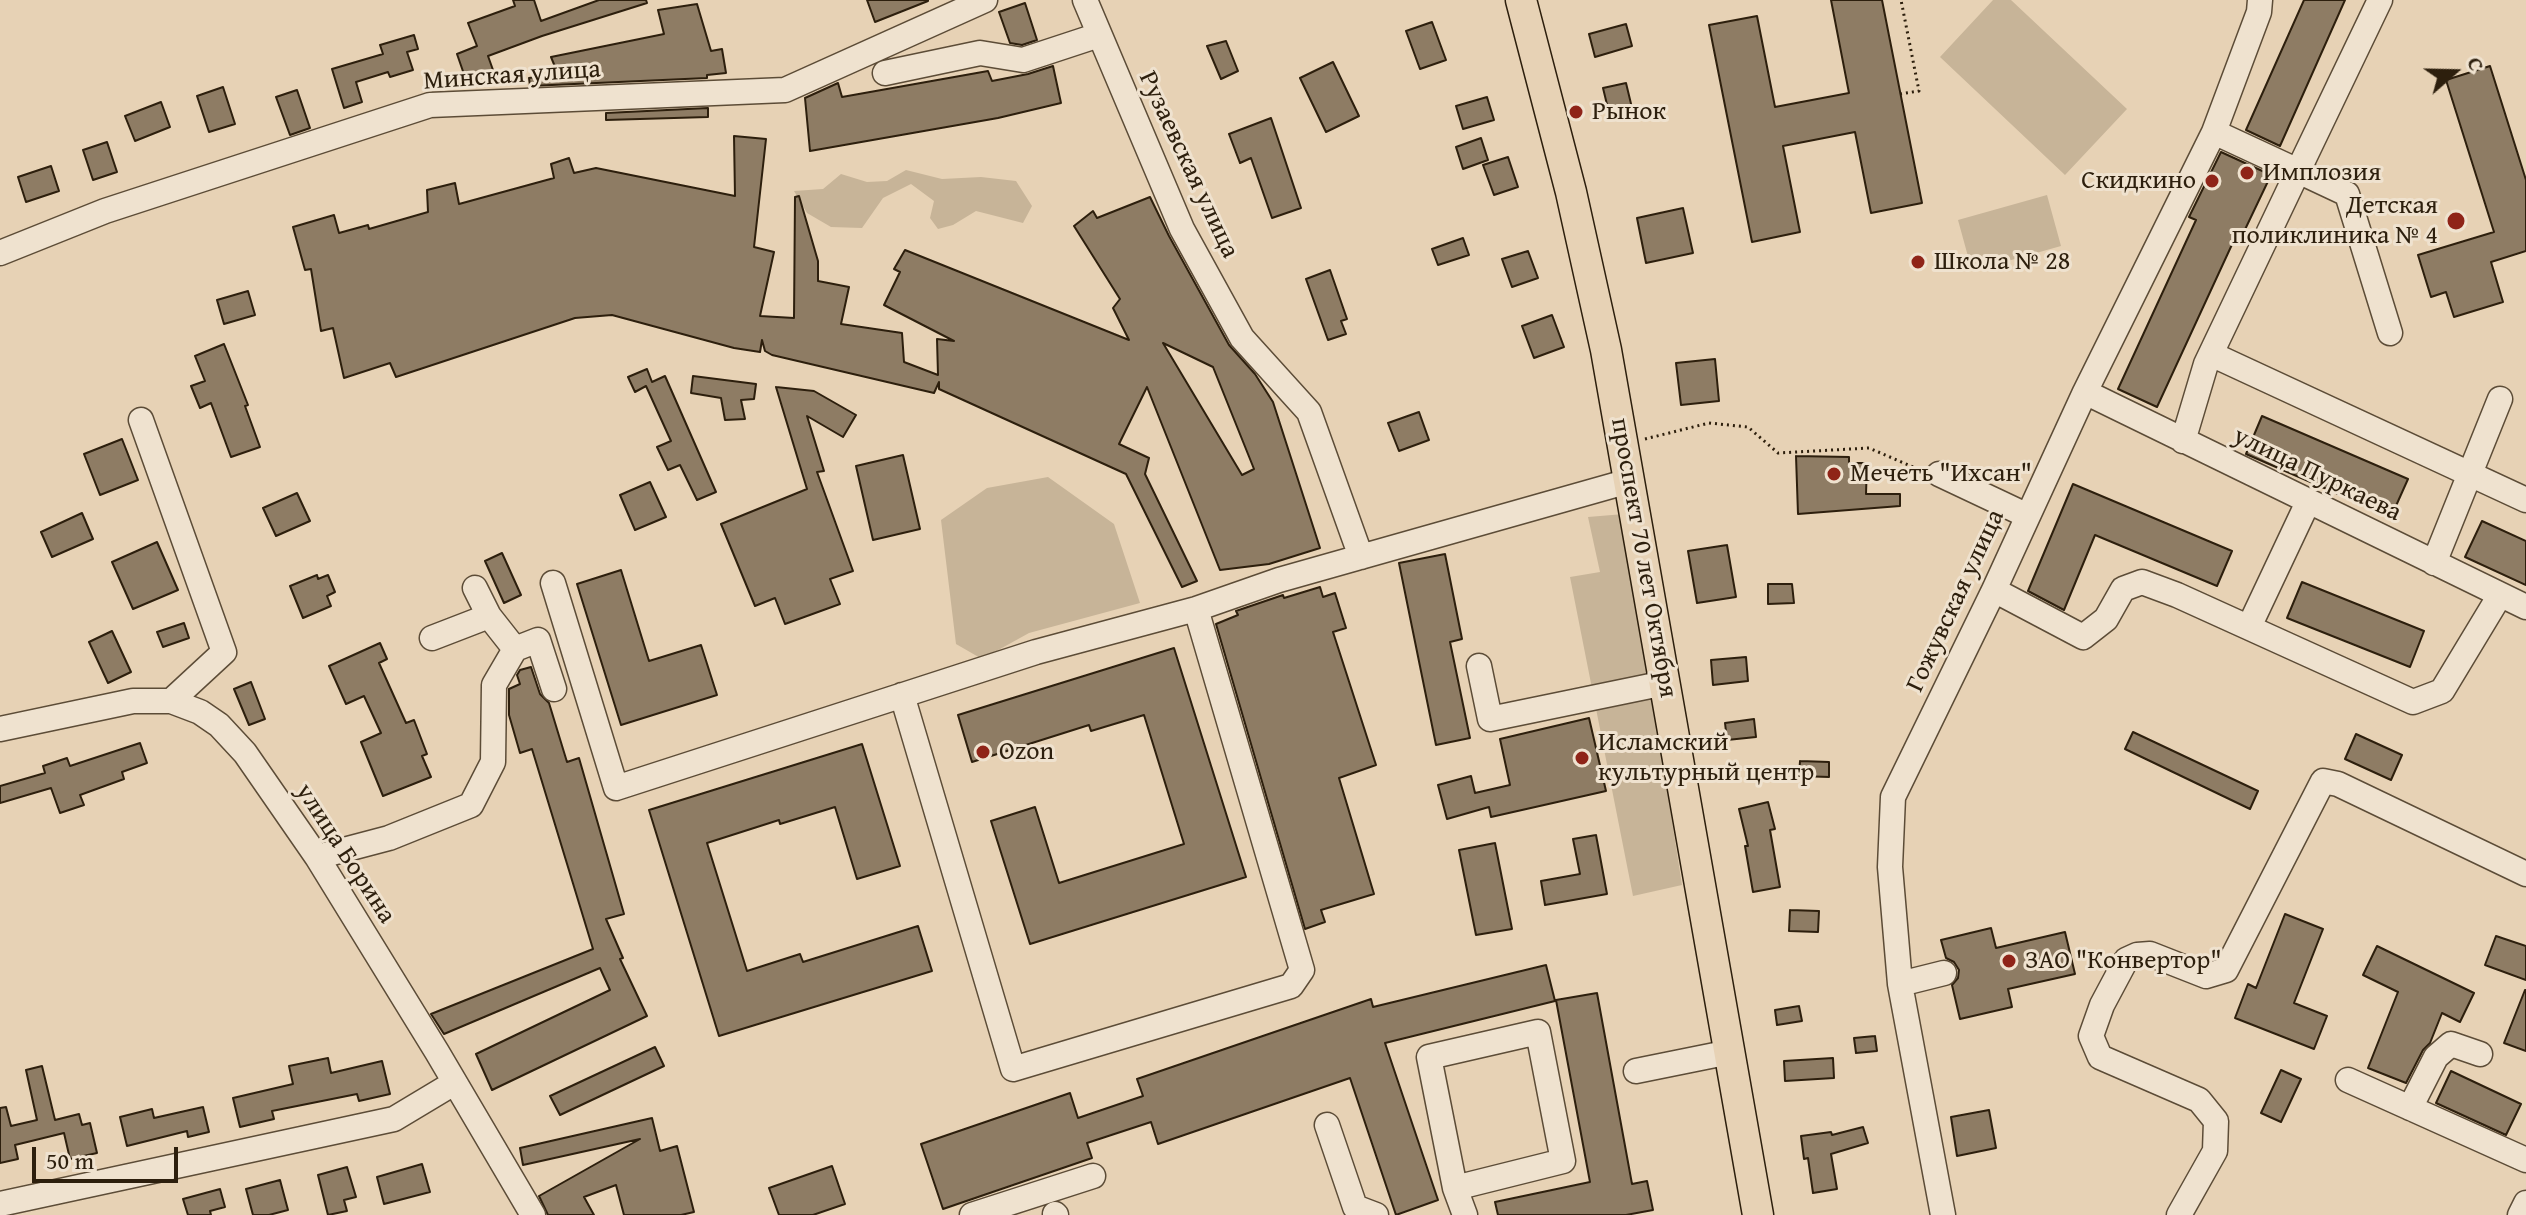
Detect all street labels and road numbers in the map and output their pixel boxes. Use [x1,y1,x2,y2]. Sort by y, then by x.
street label: Минская улица [422,54,602,98]
street label: Рузаевская улица [1131,67,1245,263]
street label: проспект 70 лет Октября [1603,416,1683,700]
street label: улица Пуркаева [2228,421,2406,529]
street label: Гожувская улица [1900,505,2012,697]
street label: улица Борина [288,778,402,930]

